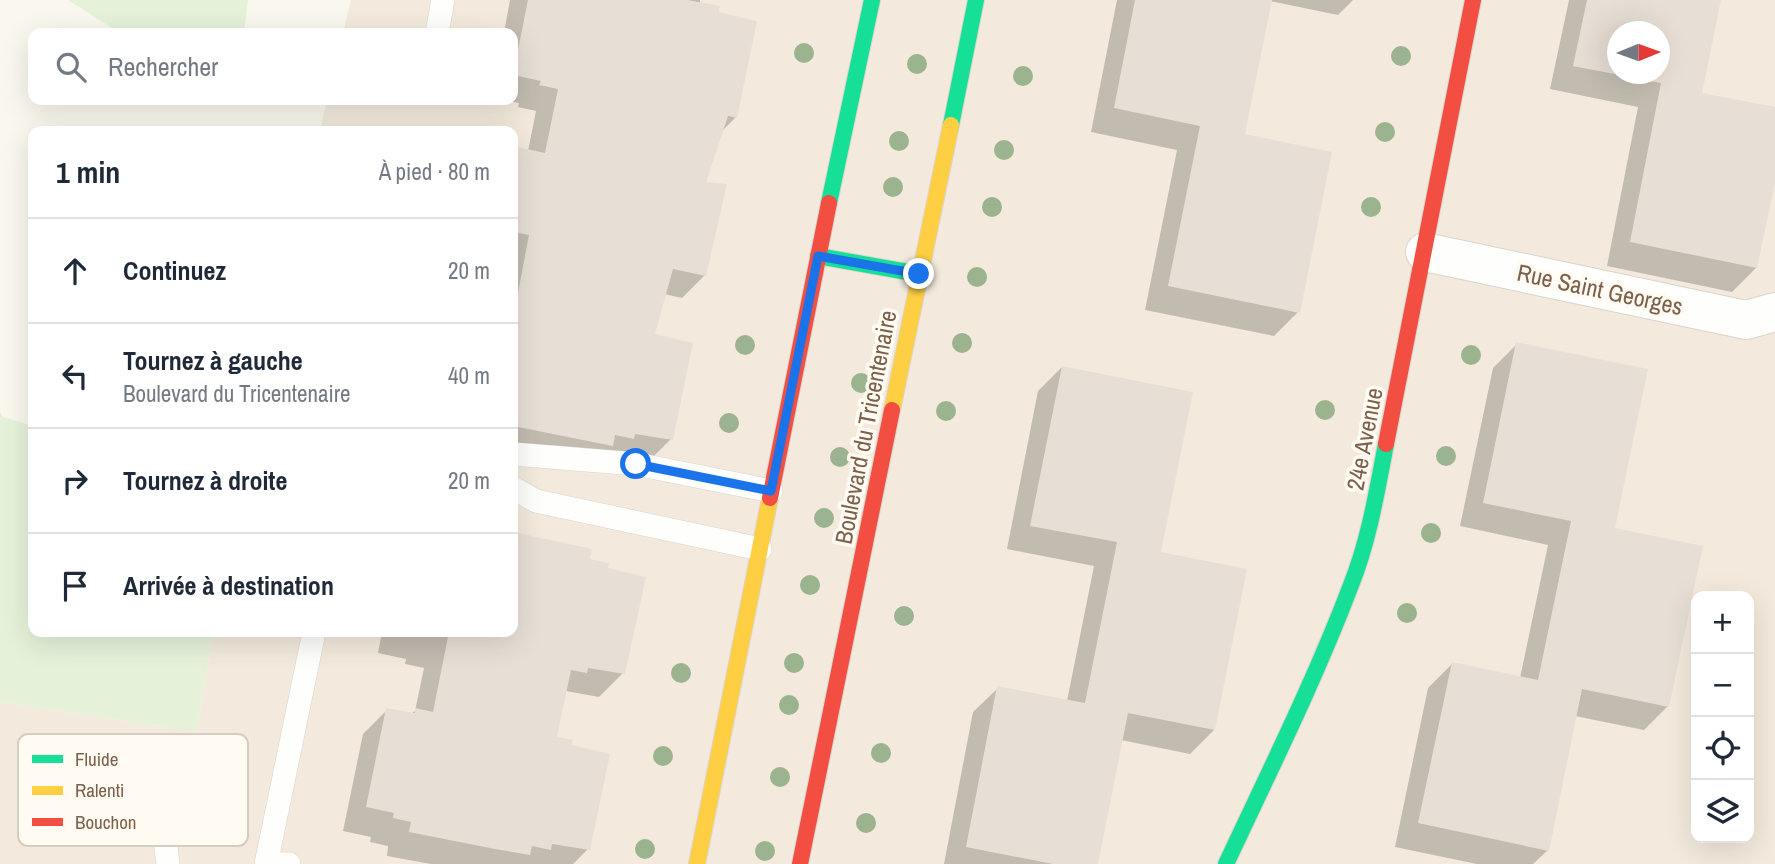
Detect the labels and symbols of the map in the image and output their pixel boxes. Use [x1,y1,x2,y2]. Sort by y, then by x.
north arrow [1607,21,1670,84]
street label: Rue Saint Georges [1514,256,1686,322]
route end [903,258,934,289]
street label: Boulevard du Tricentenaire [827,307,903,547]
street label: 24e Avenue [1338,385,1390,493]
route start [620,448,651,479]
legend [18,734,248,846]
text: Fluide [75,746,118,772]
text: Ralenti [75,777,124,803]
text: Bouchon [75,809,137,835]

